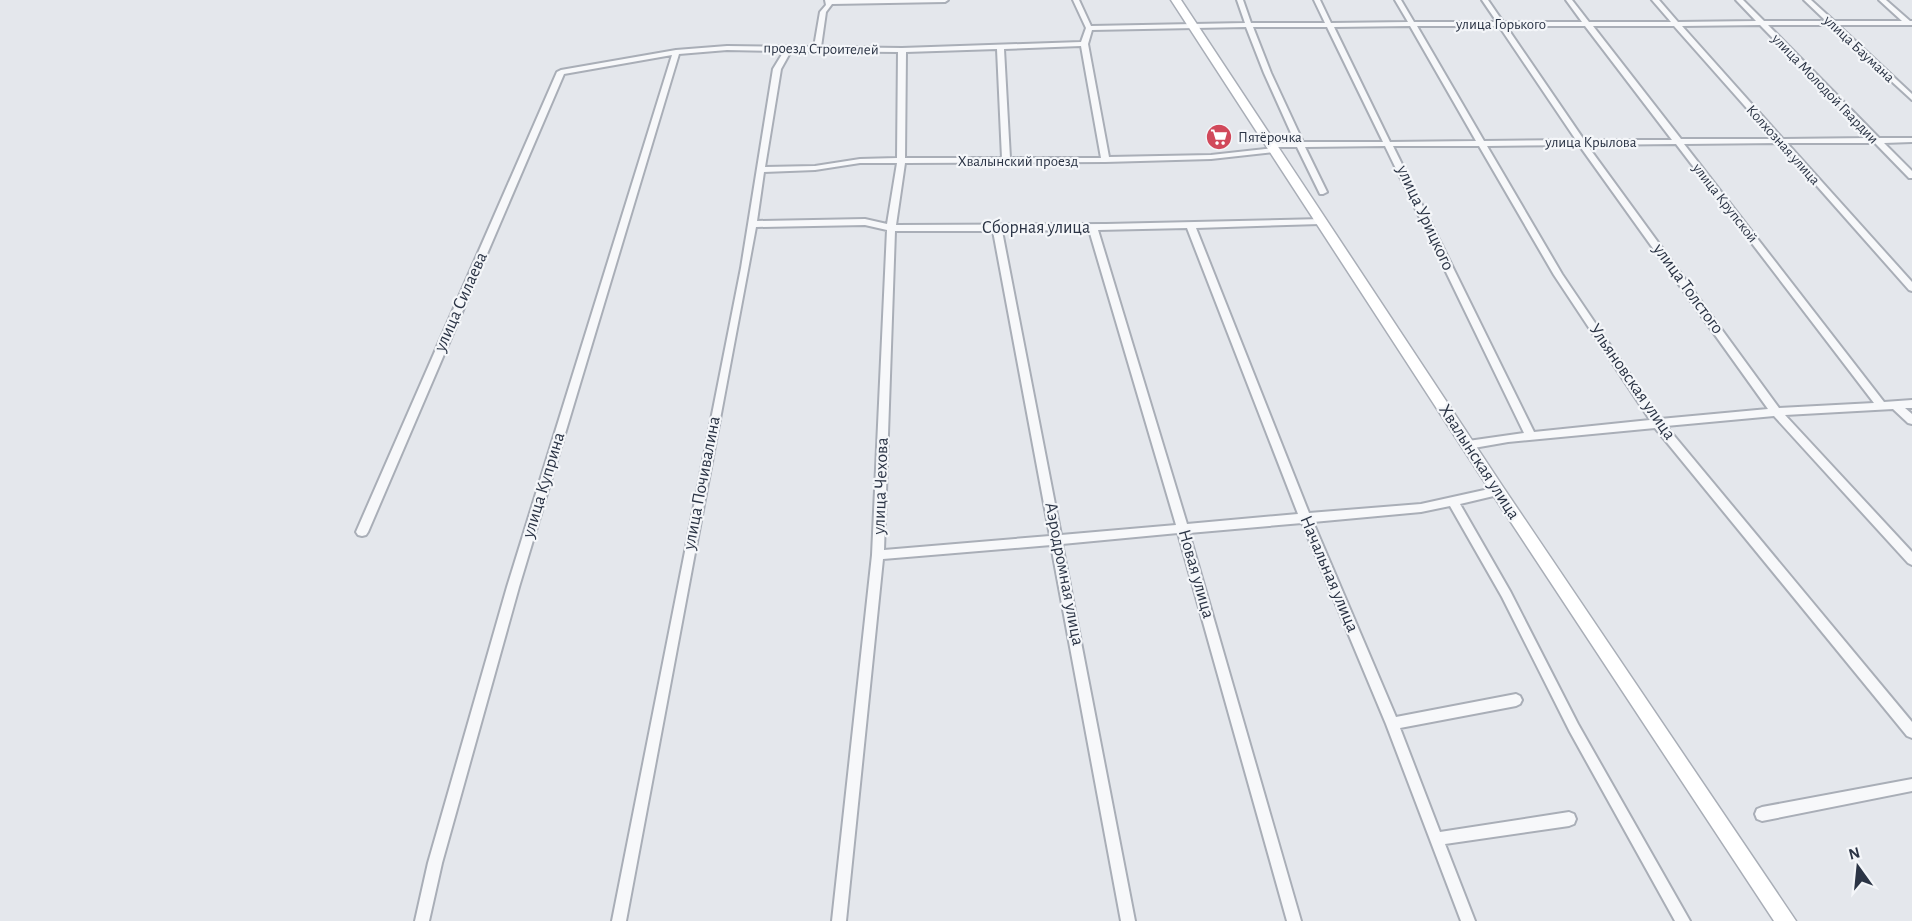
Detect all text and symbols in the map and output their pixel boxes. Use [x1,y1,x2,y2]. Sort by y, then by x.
street label: улица Баумана [1820,12,1897,85]
street label: улица Горького [1455,17,1546,32]
street label: улица Молодой Гвардии [1768,31,1881,147]
street label: проезд Строителей [763,40,879,58]
street label: Колхозная улица [1743,102,1823,188]
supermarket icon: Пятёрочка [1204,122,1234,152]
place label: Пятёрочка [1238,130,1302,145]
street label: улица Крылова [1544,135,1637,150]
street label: Хвалынский проезд [958,154,1078,169]
street label: улица Крупской [1689,160,1760,245]
street label: улица Урицкого [1392,162,1457,273]
street label: Сборная улица [982,218,1090,237]
street label: улица Толстого [1649,240,1727,337]
street label: улица Силаева [431,250,491,355]
street label: Ульяновская улица [1585,321,1679,443]
street label: Хвалынская улица [1435,401,1523,523]
street label: улица Почивалина [680,415,724,552]
street label: улица Куприна [519,430,569,541]
street label: улица Чехова [870,437,892,536]
street label: Аэродромная улица [1041,501,1087,647]
street label: Начальная улица [1296,513,1362,635]
street label: Новая улица [1175,528,1217,620]
north arrow [1828,837,1888,897]
text: N [1847,844,1862,863]

